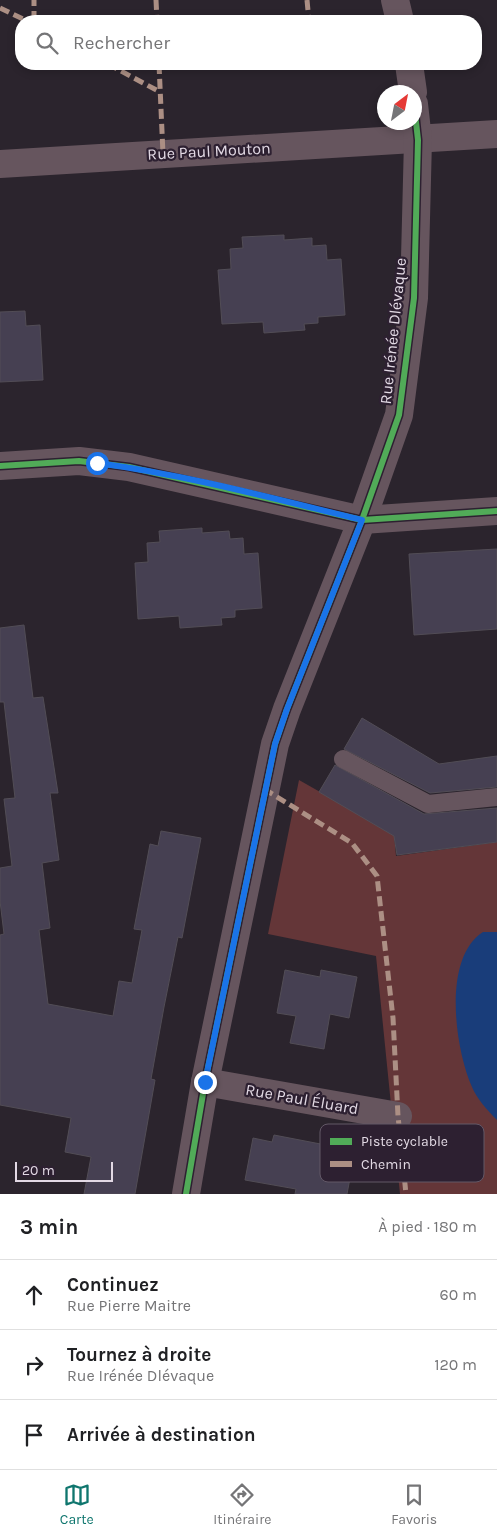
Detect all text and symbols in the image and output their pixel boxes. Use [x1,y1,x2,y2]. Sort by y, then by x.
search box [15,15,482,70]
icon: search [33,29,61,57]
text: Rechercher [73,32,170,54]
north arrow [377,85,422,130]
street label: Rue Paul Mouton [147,138,271,164]
street label: Rue Irénée Dlévaque [376,257,410,405]
route start [86,452,109,475]
route end [194,1071,217,1094]
street label: Rue Paul Éluard [244,1080,360,1118]
legend [320,1124,484,1182]
text: Piste cyclable [361,1133,448,1150]
text: Chemin [361,1156,411,1173]
scale bar [15,1159,112,1182]
text: 20 m [22,1162,55,1179]
text: 3 min [20,1215,78,1239]
text: À pied · 180 m [378,1217,477,1236]
text: Continuez [67,1274,159,1296]
icon: ahead [20,1281,48,1309]
text: 60 m [440,1285,477,1304]
text: Rue Pierre Maitre [67,1296,191,1315]
text: Tournez à droite [67,1344,211,1366]
icon: right [20,1351,48,1379]
text: 120 m [434,1355,477,1374]
text: Rue Irénée Dlévaque [67,1366,214,1385]
icon: arrive [20,1421,48,1449]
text: Arrivée à destination [67,1424,256,1446]
tab: Carte [60,1481,94,1528]
tab: Itinéraire [213,1481,272,1528]
tab: Favoris [391,1481,437,1528]

